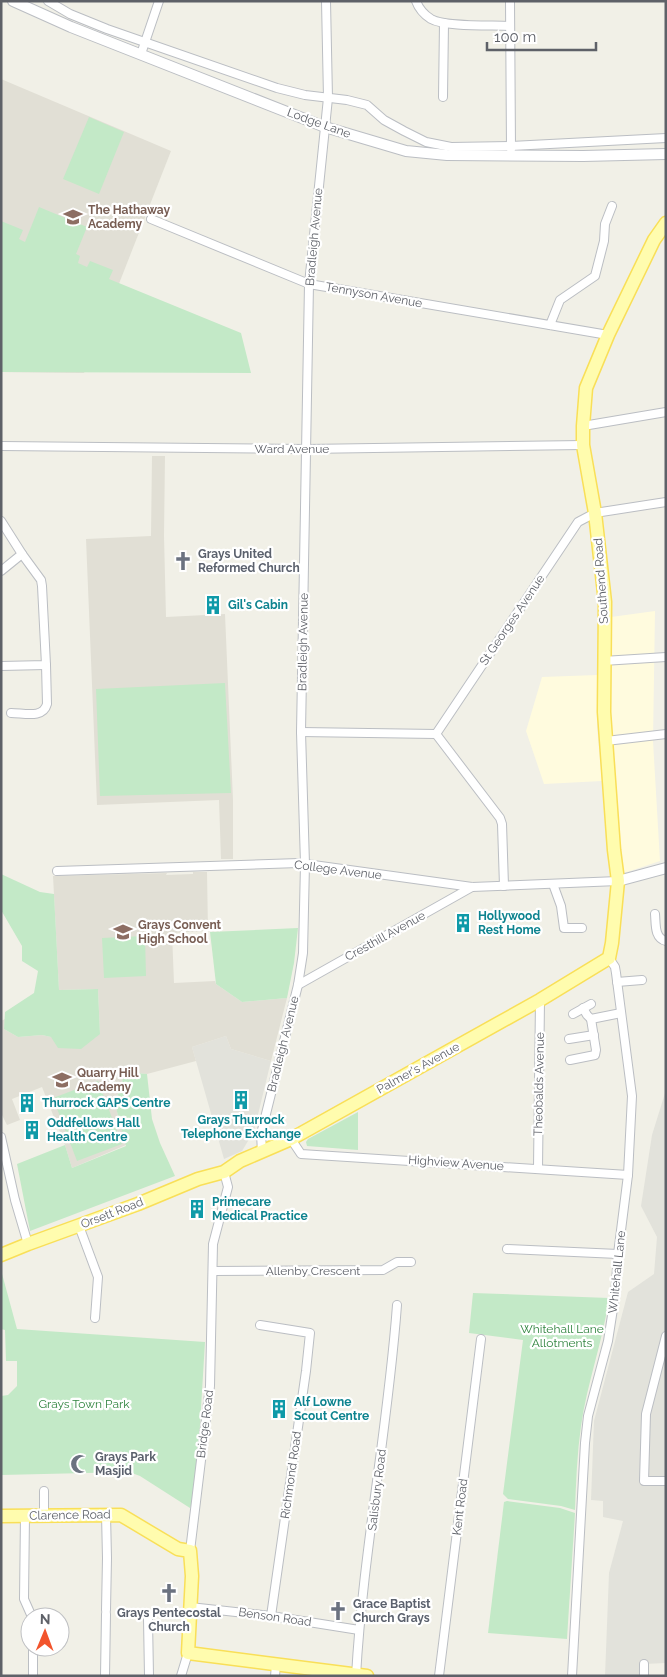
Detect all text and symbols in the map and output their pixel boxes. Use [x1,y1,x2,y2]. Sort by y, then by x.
scale bar [487,20,596,52]
text: 100 m [494,28,536,46]
street label: Lodge Lane [285,105,353,141]
street label: Bradleigh Avenue [303,187,325,287]
place label: The Hathaway Academy [88,203,170,231]
school or university icon: The Hathaway Academy [62,206,84,228]
street label: Tennyson Avenue [325,280,423,310]
street label: Ward Avenue [255,442,329,456]
street label: Southend Road [591,538,611,624]
place label: Grays United Reformed Church [198,547,300,575]
church icon: Grays United Reformed Church [172,550,194,572]
street label: St Georges Avenue [477,572,547,668]
street label: Bradleigh Avenue [295,593,311,691]
building icon: Gil's Cabin [202,594,224,616]
place label: Gil's Cabin [228,598,288,612]
street label: College Avenue [293,858,383,882]
street label: Cresthill Avenue [342,908,428,964]
place label: Hollywood Rest Home [478,909,541,937]
building icon: Hollywood Rest Home [452,912,474,934]
place label: Grays Convent High School [138,918,222,946]
school or university icon: Grays Convent High School [112,921,134,943]
street label: Bradleigh Avenue [264,995,302,1093]
street label: Theobalds Avenue [531,1032,547,1136]
street label: Palmer's Avenue [374,1039,462,1097]
place label: Quarry Hill Academy [77,1066,139,1094]
school or university icon: Quarry Hill Academy [51,1069,73,1091]
building icon: Grays Thurrock Telephone Exchange [230,1089,252,1111]
building icon: Thurrock GAPS Centre [16,1092,38,1114]
place label: Thurrock GAPS Centre [42,1096,170,1110]
place label: Grays Thurrock Telephone Exchange [181,1113,301,1141]
place label: Oddfellows Hall Health Centre [47,1116,140,1144]
building icon: Oddfellows Hall Health Centre [21,1119,43,1141]
street label: Highview Avenue [408,1153,504,1173]
street label: Orsett Road [79,1195,145,1231]
place label: Primecare Medical Practice [212,1195,308,1223]
building icon: Primecare Medical Practice [186,1198,208,1220]
street label: Whitehall Lane [606,1230,628,1314]
street label: Allenby Crescent [266,1264,360,1278]
park label: Whitehall Lane Allotments [520,1322,604,1350]
street label: Bridge Road [194,1389,216,1459]
place label: Alf Lowne Scout Centre [294,1395,369,1423]
park label: Grays Town Park [38,1397,130,1411]
building icon: Alf Lowne Scout Centre [268,1398,290,1420]
street label: Richmond Road [278,1430,304,1520]
street label: Salisbury Road [365,1448,389,1532]
place label: Grays Park Masjid [95,1450,156,1478]
mosque icon: Grays Park Masjid [69,1453,91,1475]
street label: Kent Road [450,1478,470,1536]
street label: Clarence Road [29,1507,111,1523]
church icon: Grays Pentecostal Church [158,1582,180,1604]
place label: Grace Baptist Church Grays [353,1597,431,1625]
church icon: Grace Baptist Church Grays [327,1600,349,1622]
street label: Benson Road [237,1605,313,1629]
place label: Grays Pentecostal Church [117,1606,221,1634]
north arrow [20,1607,70,1657]
text: N [40,1611,51,1627]

